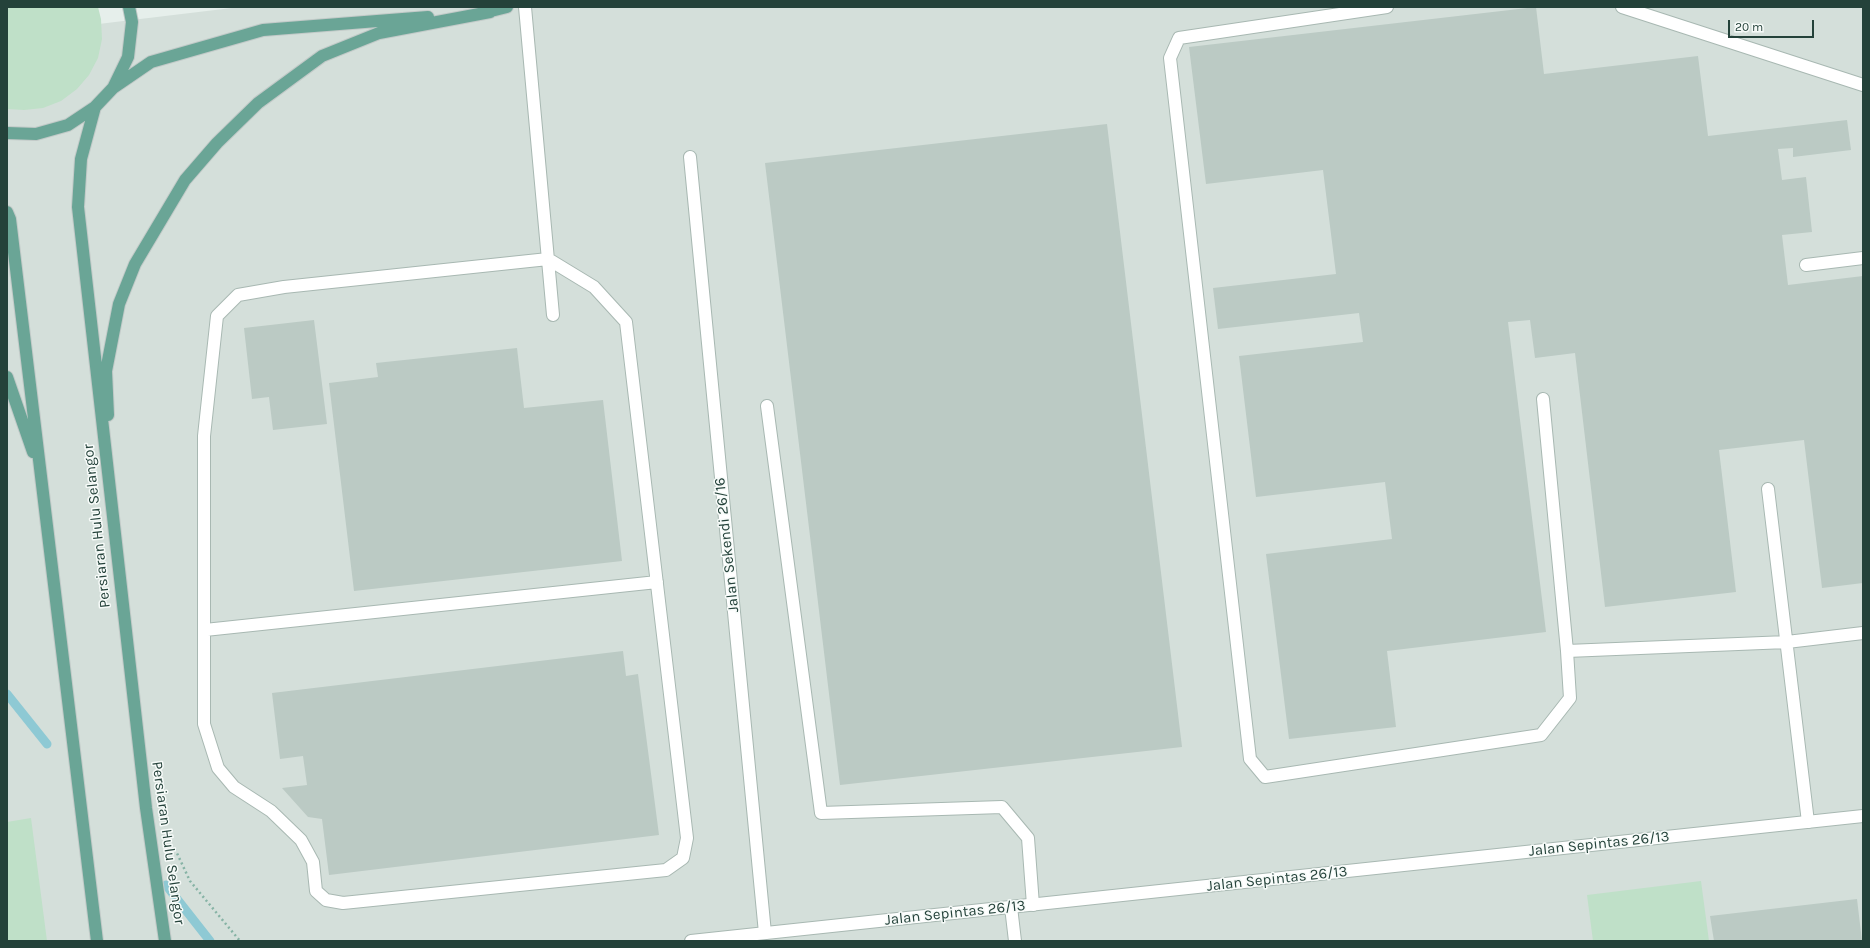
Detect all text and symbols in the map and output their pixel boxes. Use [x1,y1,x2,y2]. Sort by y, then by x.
scale bar [1730,12,1816,38]
text: 20 m [1735,20,1763,34]
street label: Persiaran Hulu Selangor [79,443,115,609]
street label: Jalan Sekendi 26/16 [711,477,743,613]
street label: Persiaran Hulu Selangor [148,760,188,926]
street label: Jalan Sepintas 26/13 [1528,828,1670,860]
street label: Jalan Sepintas 26/13 [1206,863,1348,895]
street label: Jalan Sepintas 26/13 [884,897,1026,929]

